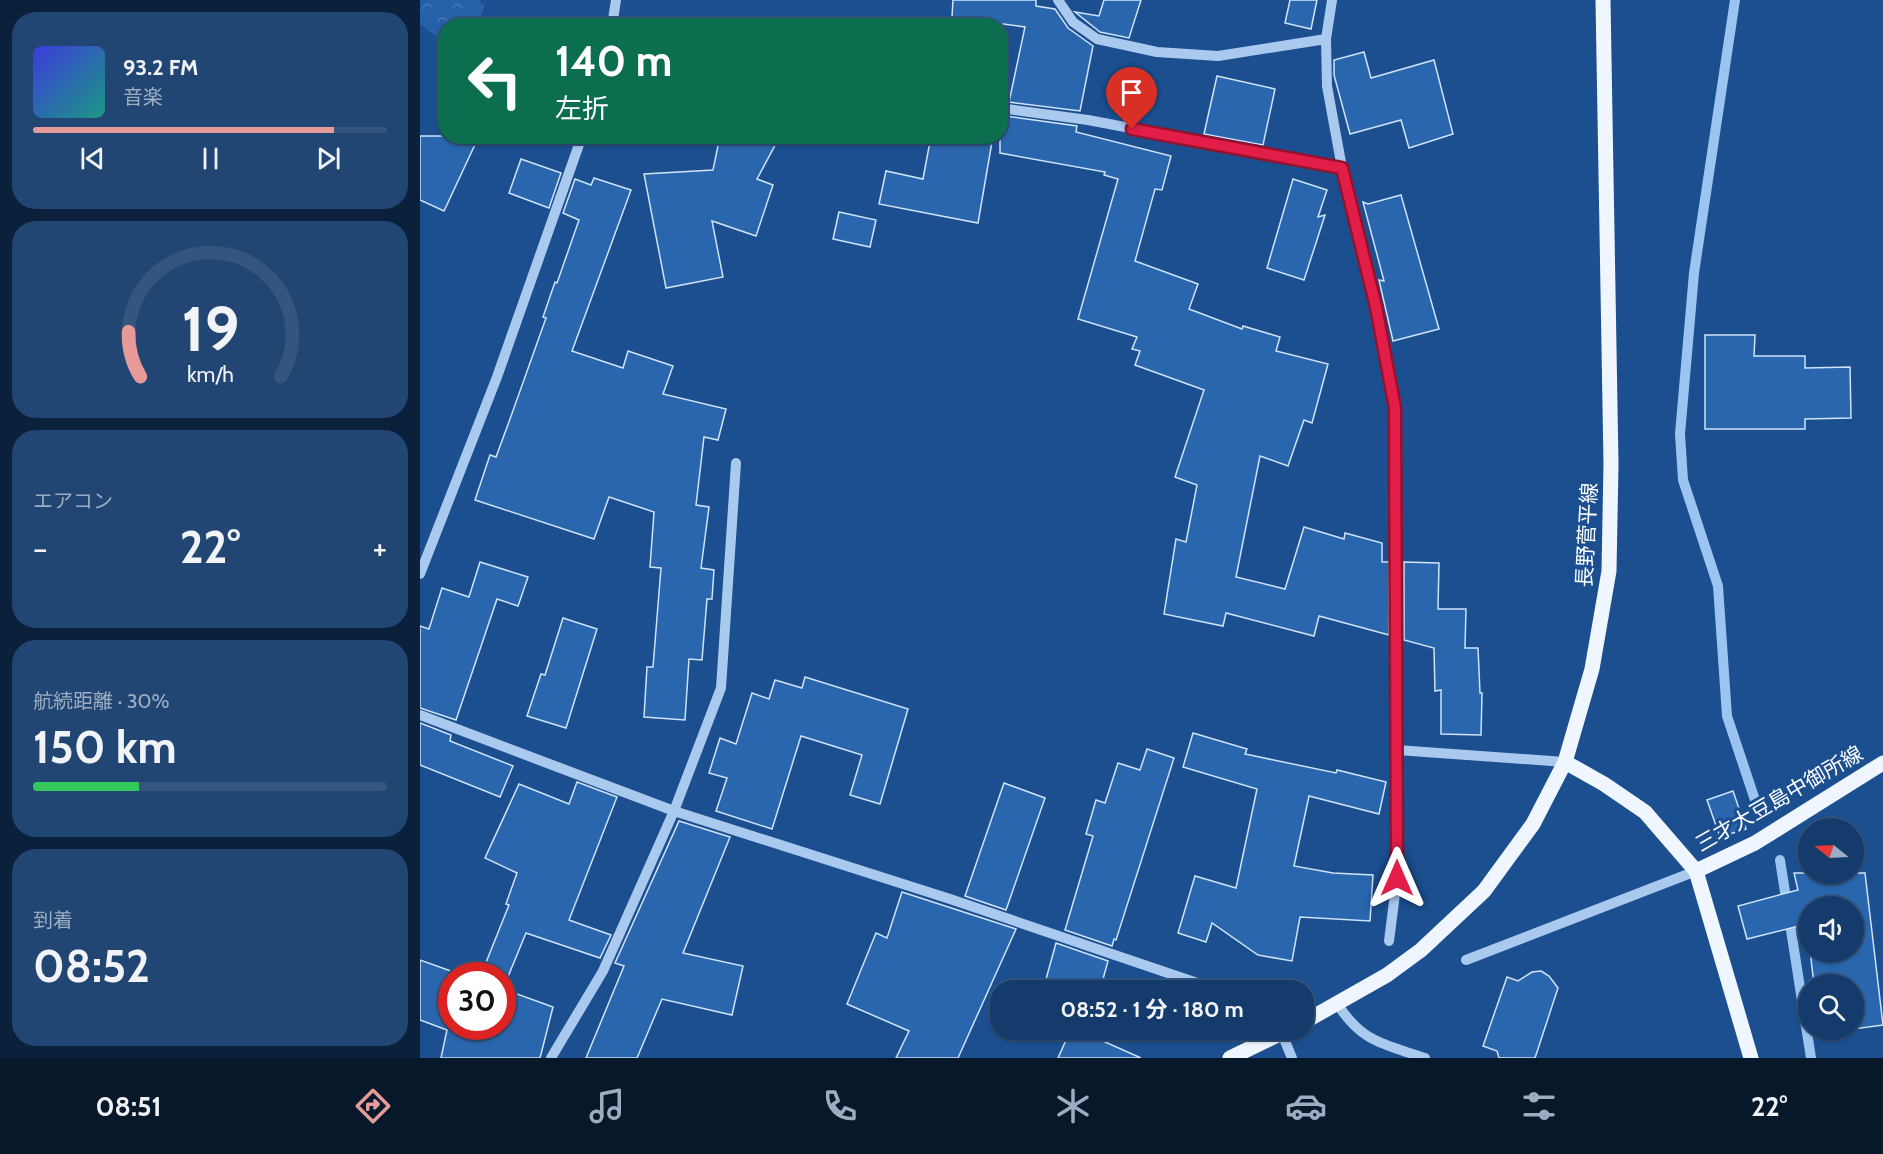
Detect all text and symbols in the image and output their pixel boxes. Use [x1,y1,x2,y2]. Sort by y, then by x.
text: 140 m [555,35,672,87]
icon: left [456,42,534,120]
text: 93.2 FM [123,54,198,81]
pin [1106,67,1157,129]
icon: arrive [1115,76,1148,109]
text: 音楽 [123,85,163,109]
text: 左折 [555,92,609,125]
icon: previous [76,142,109,175]
icon: pause [194,142,227,175]
icon: next [312,142,345,175]
text: 19 [181,291,239,367]
text: km/h [187,361,233,387]
street label: 長野菅平線 [1571,482,1602,588]
text: エアコン [33,489,113,513]
text: 22° [180,520,240,574]
text: − [33,528,48,568]
text: + [372,528,387,568]
text: 航続距離 · 30% [33,689,170,713]
text: 150 km [33,720,177,774]
street label: 三才大豆島中御所線 [1691,740,1867,857]
north arrow [1798,818,1864,884]
map controls [1798,818,1864,1040]
position arrow [1365,846,1429,910]
button: sound [1798,896,1864,962]
text: 到着 [33,908,73,932]
text: 08:52 [33,939,150,993]
speed limit sign: 30 [438,962,516,1040]
button: search [1798,974,1864,1040]
text: 08:52 · 1 分 · 180 m [1060,996,1244,1023]
icon: directions [352,1085,394,1127]
icon: music [586,1085,628,1127]
icon: phone [819,1085,861,1127]
icon: climate [1052,1085,1094,1127]
icon: car [1285,1085,1327,1127]
icon: filters [1518,1085,1560,1127]
text: 08:51 [96,1090,161,1123]
text: 22° [1751,1090,1787,1123]

